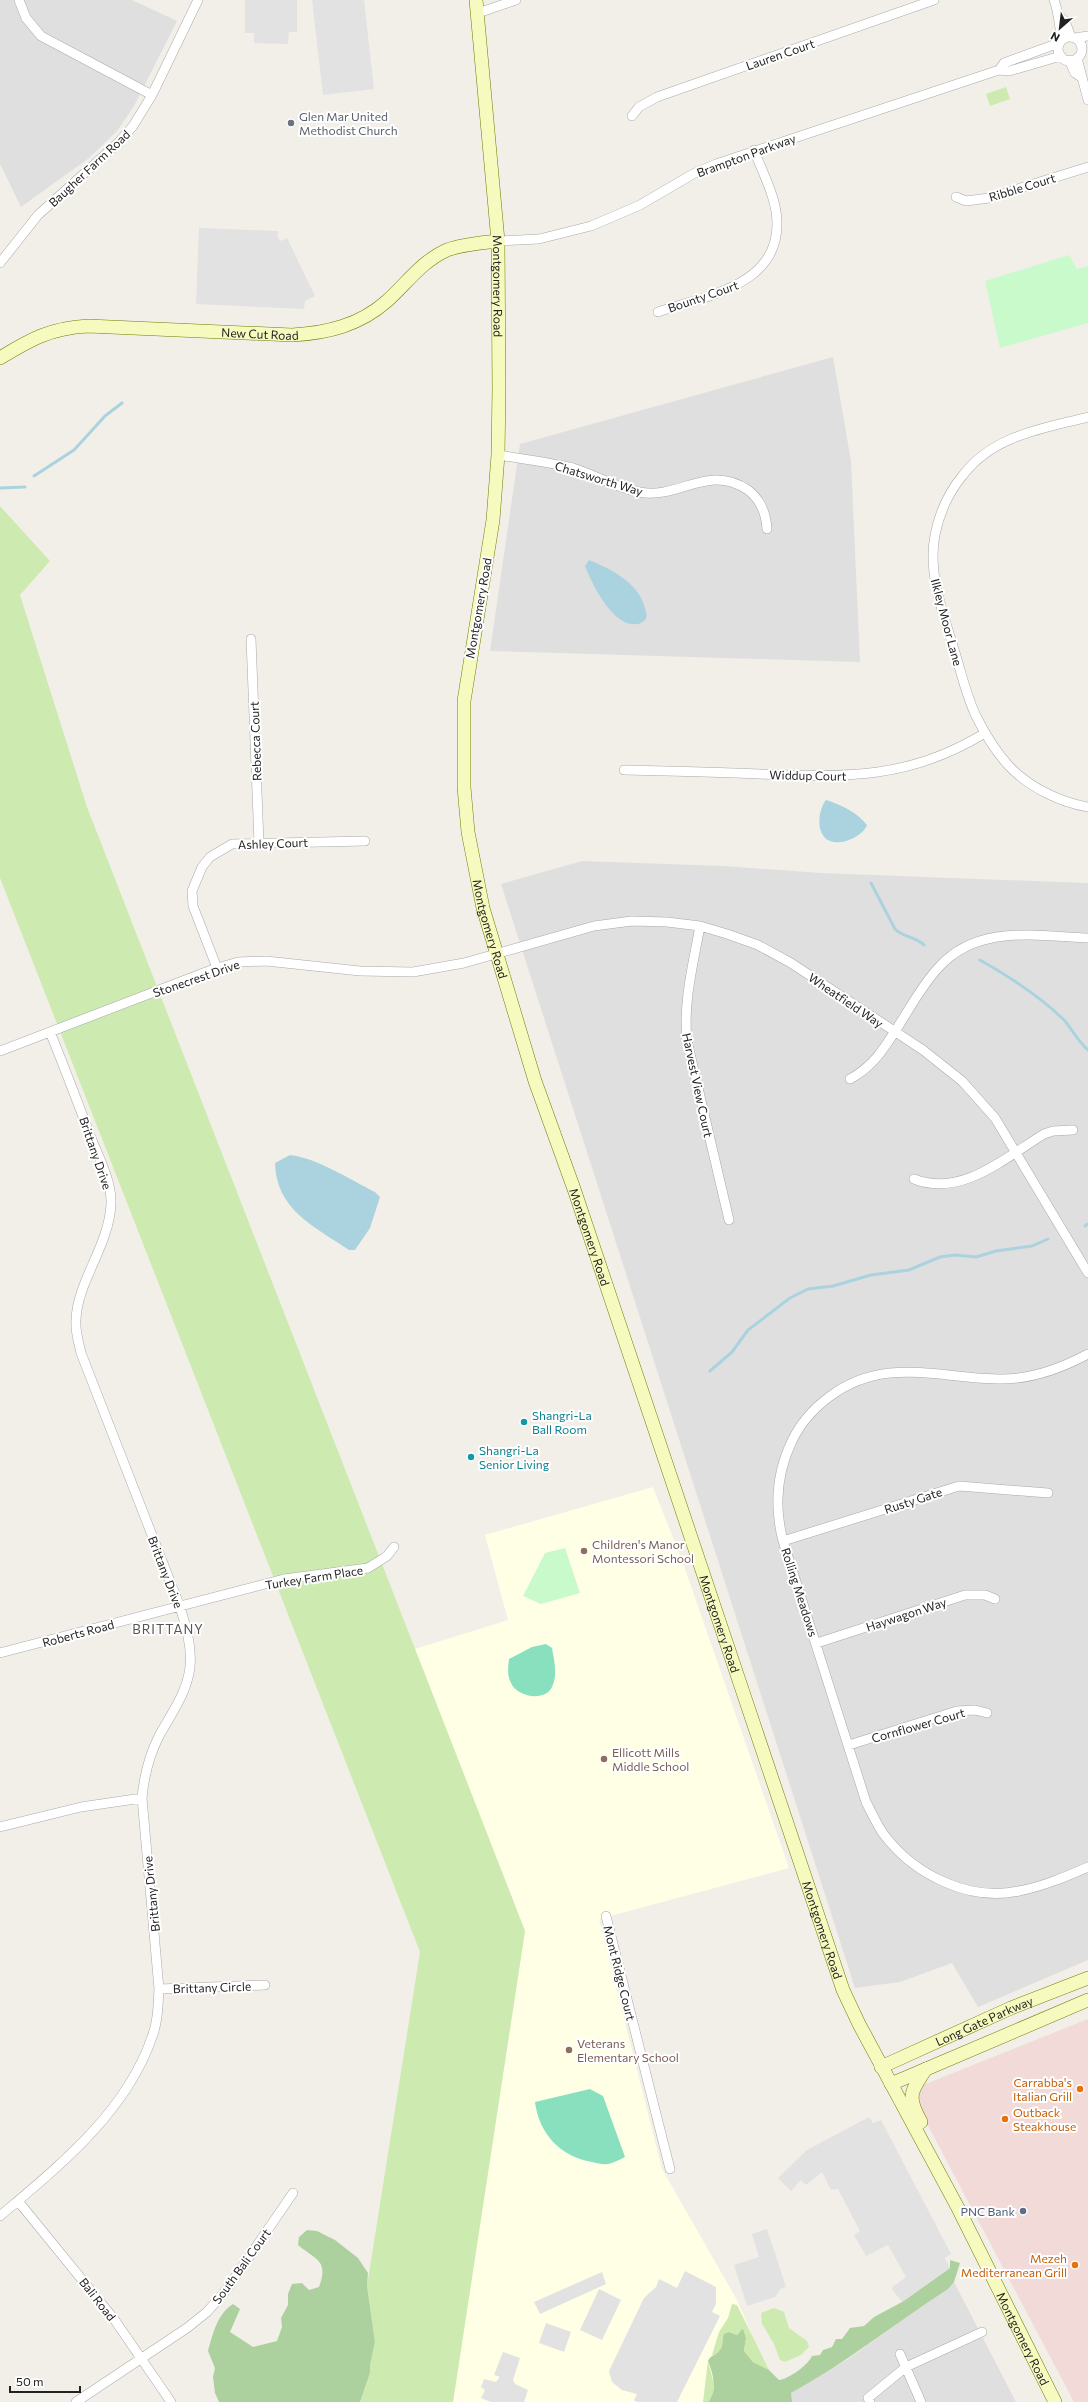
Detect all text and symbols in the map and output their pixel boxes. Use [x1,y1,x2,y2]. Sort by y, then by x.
north arrow [1040,8,1080,48]
text: N [1048,30,1062,45]
street label: Lauren Court [744,36,816,72]
place label: Glen Mar United Methodist Church [299,109,398,137]
marker: Glen Mar United Methodist Church [286,118,296,128]
street label: Baugher Farm Road [45,127,133,209]
street label: Brampton Parkway [695,131,797,179]
street label: Ribble Court [987,170,1057,204]
street label: Montgomery Road [490,234,506,337]
street label: Bounty Court [666,277,740,315]
street label: New Cut Road [221,325,299,342]
street label: Chatsworth Way [553,458,645,498]
street label: Montgomery Road [462,556,494,659]
street label: Ilkley Moor Lane [929,577,965,667]
street label: Rebecca Court [247,701,263,781]
street label: Widdup Court [769,767,847,783]
street label: Ashley Court [238,835,308,851]
street label: Montgomery Road [470,878,511,980]
street label: Stonecrest Drive [151,957,241,999]
street label: Wheatfield Way [806,970,886,1030]
street label: Harvest View Court [680,1032,716,1138]
street label: Brittany Drive [77,1115,115,1191]
street label: Montgomery Road [567,1186,613,1287]
place label: Shangri-La Ball Room [532,1408,592,1436]
marker: Shangri-La Ball Room [519,1417,529,1427]
place label: Shangri-La Senior Living [479,1443,550,1471]
marker: Shangri-La Senior Living [466,1452,476,1462]
street label: Rusty Gate [882,1484,944,1516]
street label: Brittany Drive [146,1534,186,1610]
place label: Children's Manor Montessori School [592,1537,694,1565]
marker: Children's Manor Montessori School [579,1546,589,1556]
street label: Rolling Meadows [779,1546,821,1638]
street label: Turkey Farm Place [264,1562,364,1592]
street label: Montgomery Road [697,1573,743,1674]
street label: Haywagon Way [864,1594,948,1634]
street label: Roberts Road [41,1617,115,1649]
district label: BRITTANY [132,1621,204,1637]
street label: Cornflower Court [870,1705,966,1745]
place label: Ellicott Mills Middle School [612,1745,689,1773]
marker: Ellicott Mills Middle School [599,1754,609,1764]
street label: Brittany Drive [140,1855,162,1933]
street label: Montgomery Road [800,1879,846,1980]
street label: Mont Ridge Court [601,1924,639,2022]
street label: Brittany Circle [173,1979,251,1995]
street label: Long Gate Parkway [933,1993,1035,2048]
place label: Veterans Elementary School [577,2036,679,2064]
marker: Veterans Elementary School [564,2045,574,2055]
place label: Carrabba's Italian Grill [1013,2075,1072,2103]
marker: Carrabba's Italian Grill [1075,2084,1085,2094]
place label: Outback Steakhouse [1013,2105,1076,2133]
marker: Outback Steakhouse [1000,2114,1010,2124]
place label: PNC Bank [961,2204,1015,2218]
marker: PNC Bank [1018,2206,1028,2216]
street label: South Bali Court [209,2226,273,2306]
place label: Mezeh Mediterranean Grill [961,2251,1067,2279]
marker: Mezeh Mediterranean Grill [1070,2260,1080,2270]
street label: Bali Road [77,2275,119,2323]
street label: Montgomery Road [994,2290,1052,2387]
scale bar [10,2368,80,2394]
text: 50 m [16,2374,44,2388]

